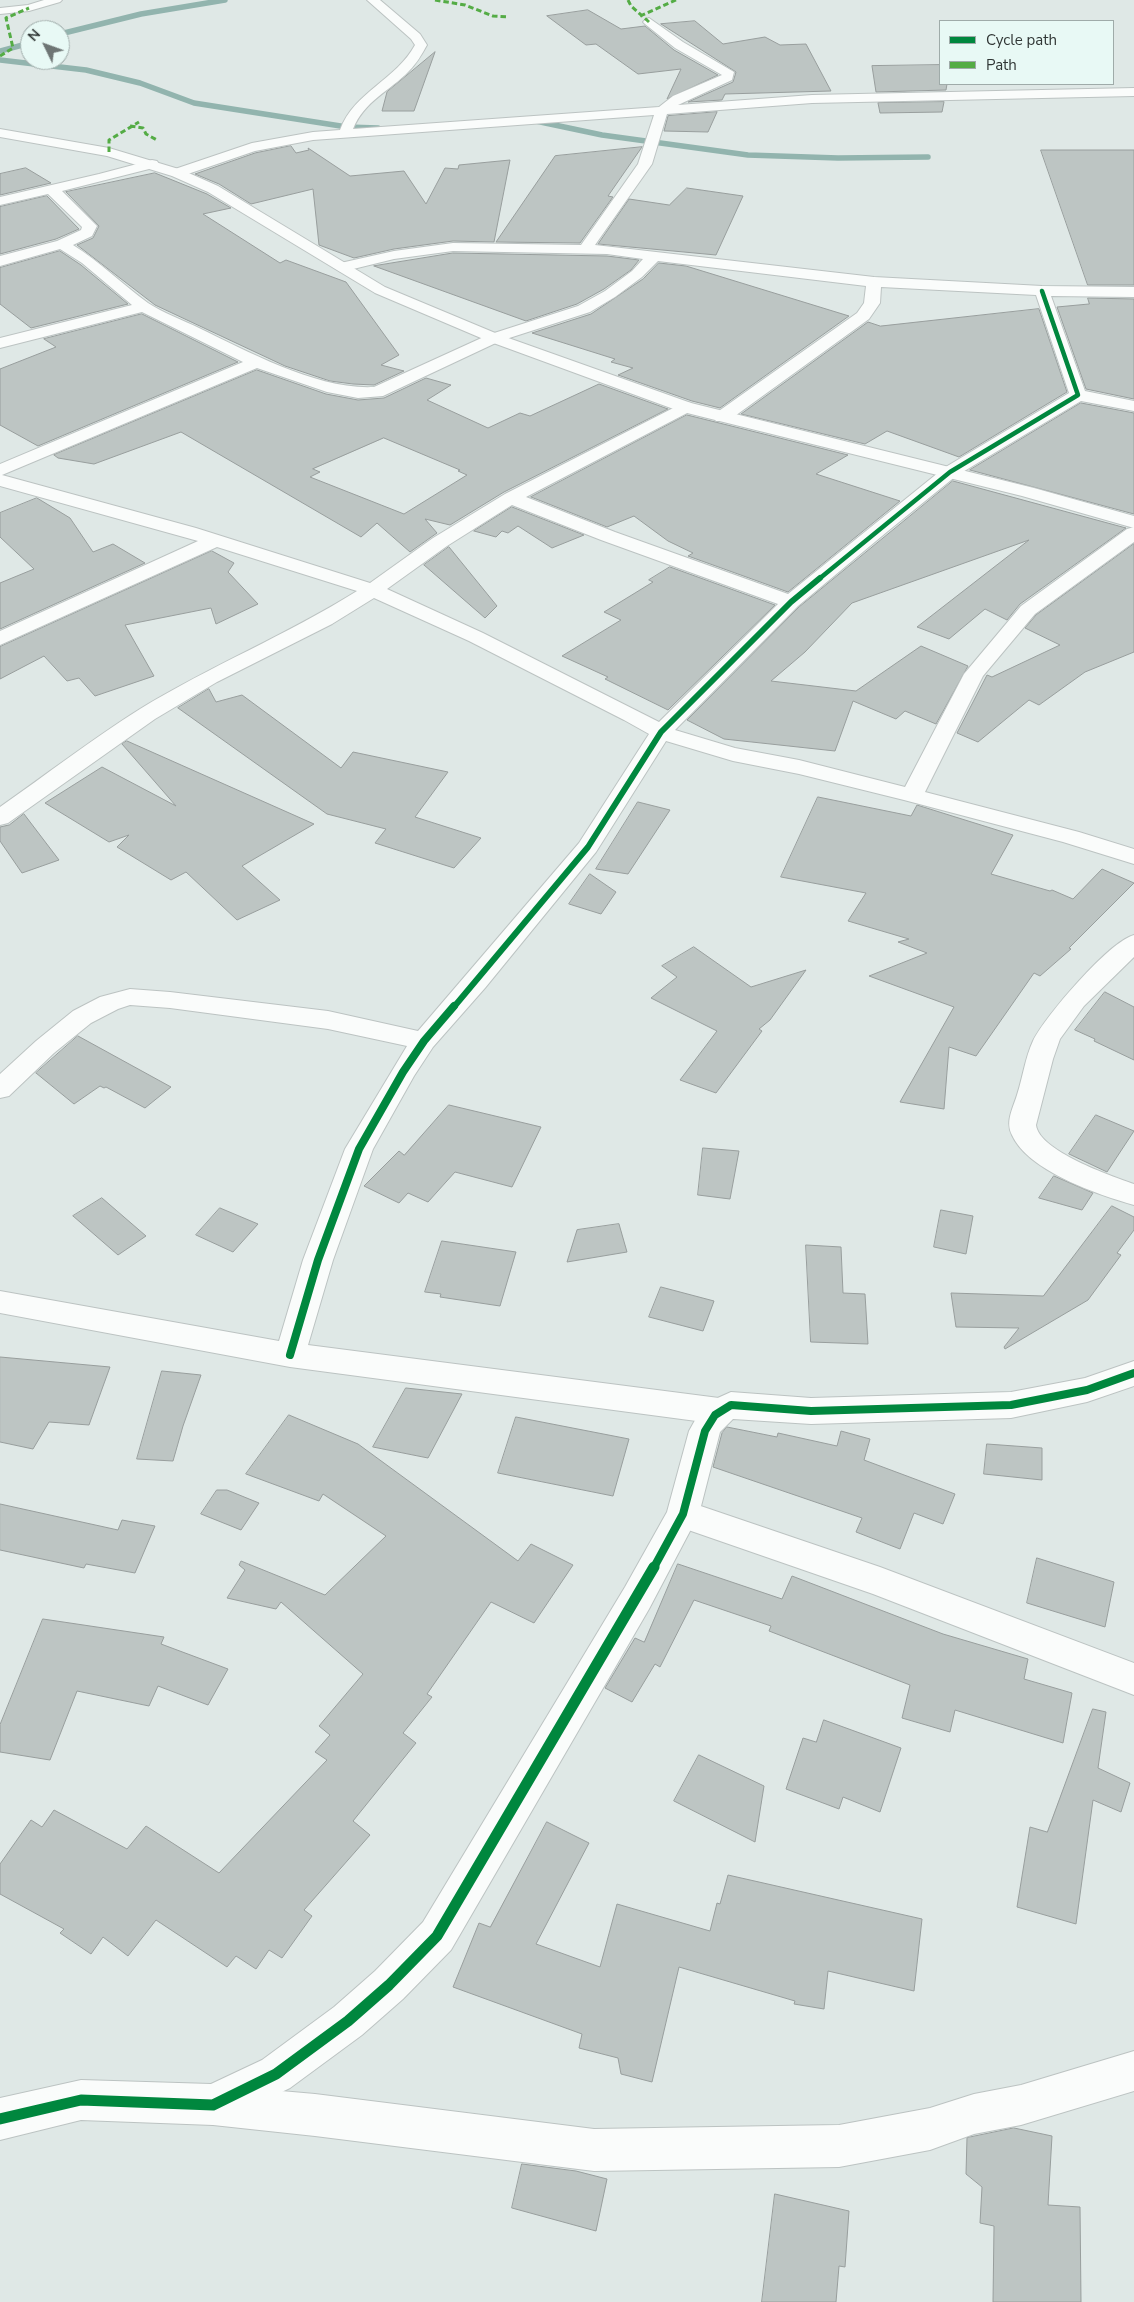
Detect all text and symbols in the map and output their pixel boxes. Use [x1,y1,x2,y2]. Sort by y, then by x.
north arrow [20,20,70,70]
legend [939,20,1114,85]
text: N [24,25,45,46]
text: Cycle path [986,30,1057,50]
text: Path [986,55,1017,75]

